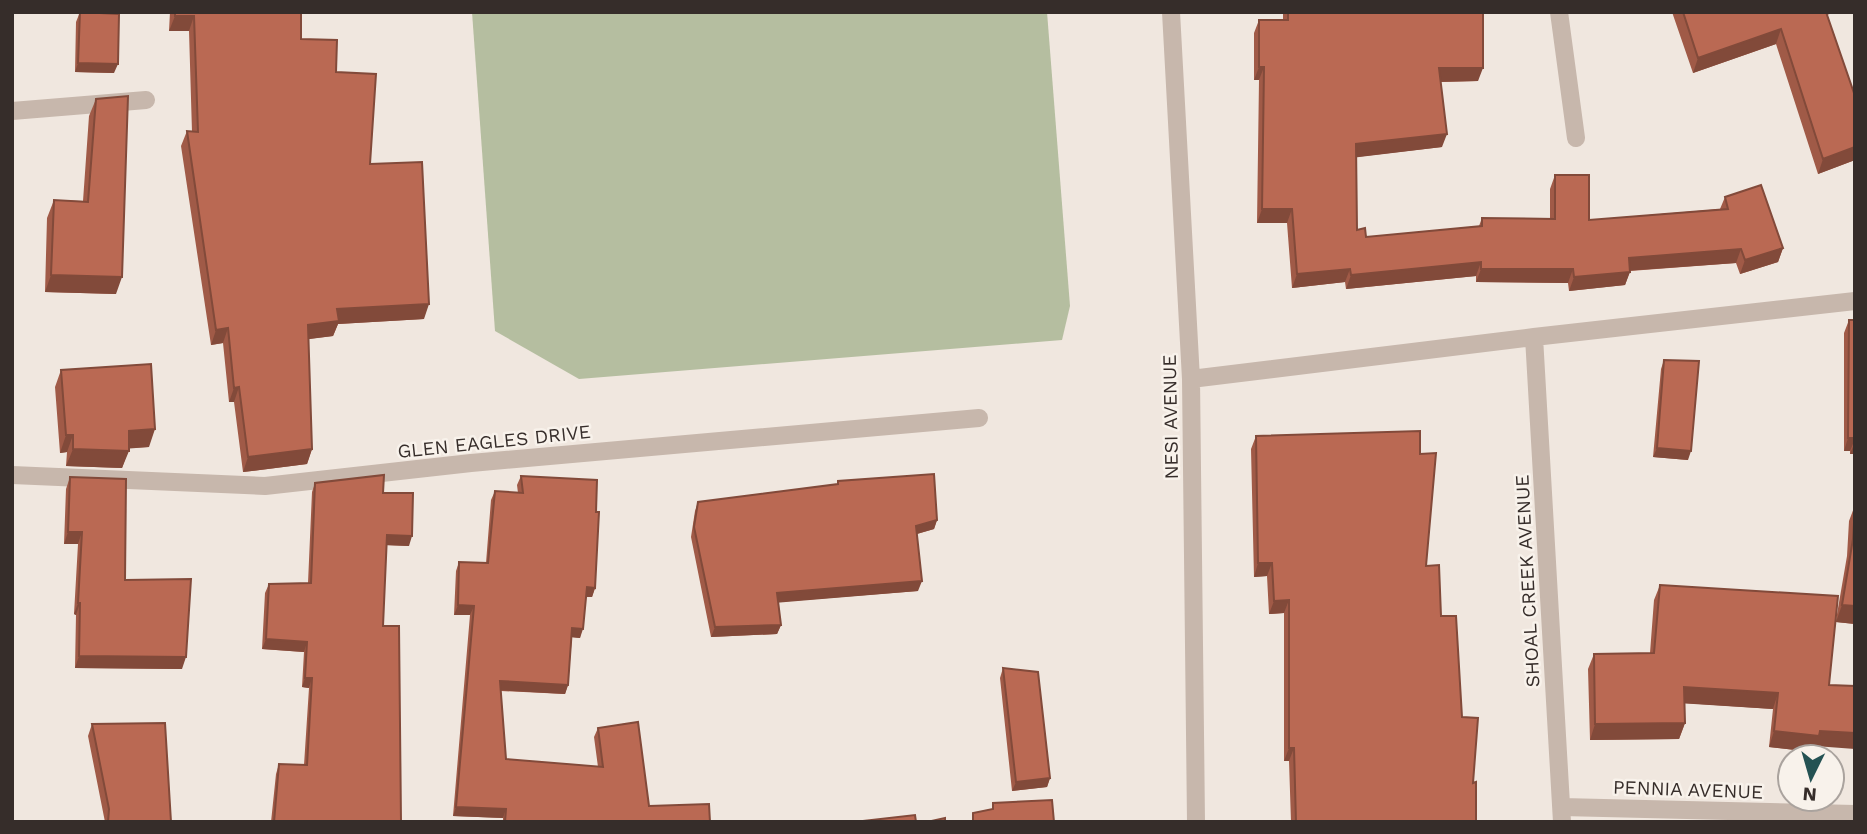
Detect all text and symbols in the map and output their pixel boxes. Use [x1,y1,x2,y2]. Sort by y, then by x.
street label: NESI AVENUE [1158,354,1183,480]
street label: GLEN EAGLES DRIVE [396,420,592,463]
street label: SHOAL CREEK AVENUE [1510,474,1545,688]
north arrow [1776,743,1846,813]
street label: PENNIA AVENUE [1613,775,1763,804]
text: N [1802,782,1818,807]

